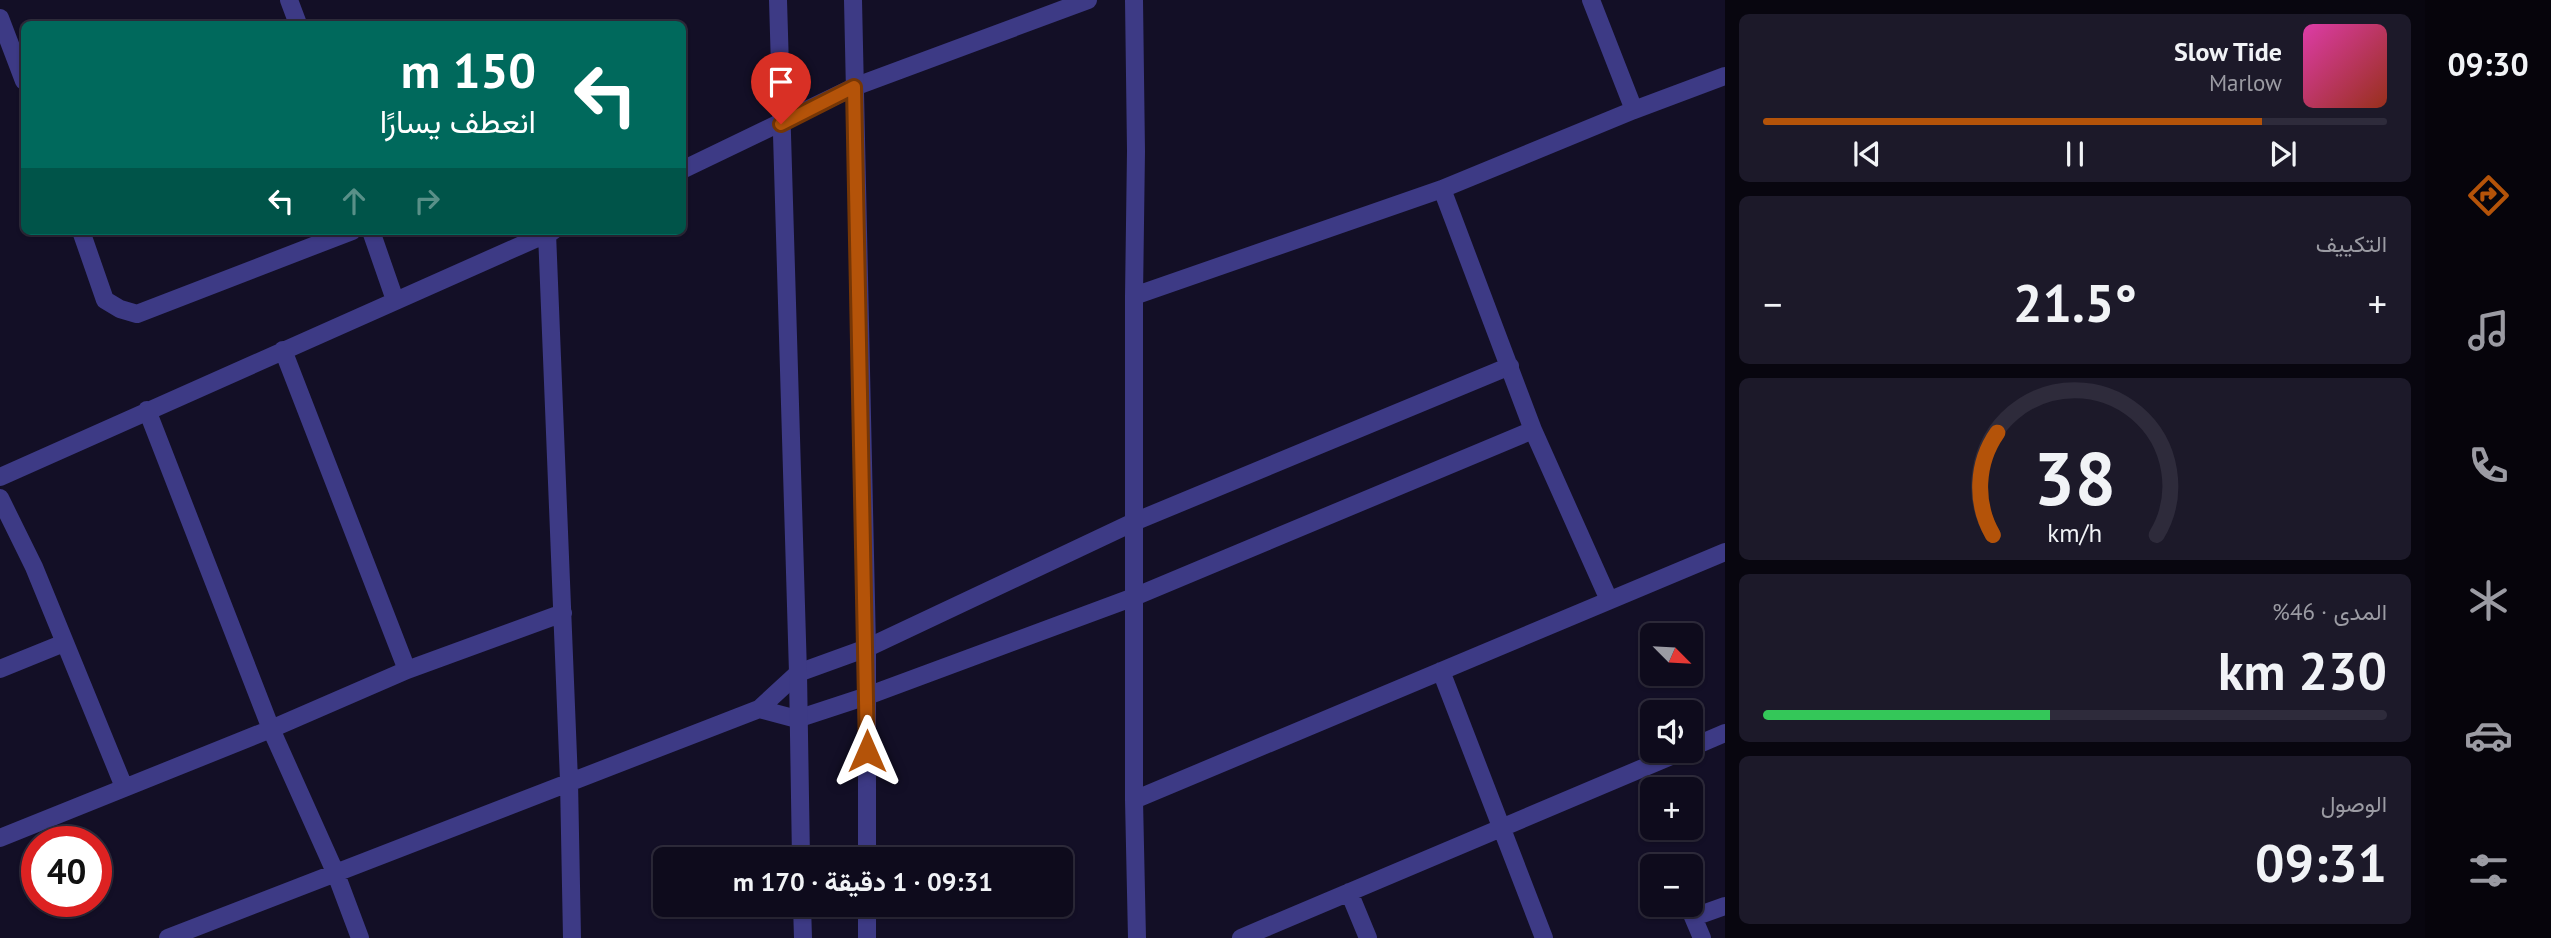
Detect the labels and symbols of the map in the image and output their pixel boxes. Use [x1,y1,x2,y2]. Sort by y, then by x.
pin [751,52,811,124]
north arrow [1640,623,1703,686]
position arrow [830,714,904,788]
speed limit sign: 40 [21,826,112,917]

